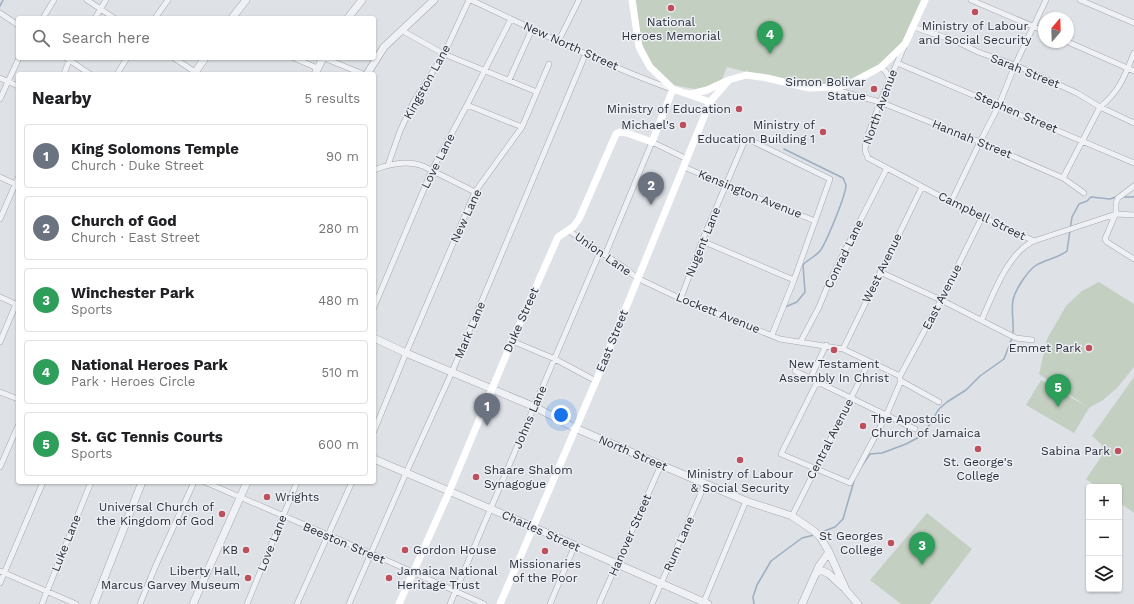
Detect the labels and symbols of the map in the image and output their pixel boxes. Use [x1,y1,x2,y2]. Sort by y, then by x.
marker: National Heroes Memorial [666,3,676,13]
marker: Ministry of Labour and Social Security [970,7,980,17]
north arrow [1038,12,1074,48]
place label: National Heroes Memorial [621,15,721,43]
street label: New North Street [521,19,621,73]
place label: Ministry of Labour and Social Security [919,19,1032,47]
pin: 4 [757,21,783,54]
street label: Kingston Lane [401,42,453,122]
street label: Sarah Street [988,51,1062,91]
street label: North Avenue [860,67,900,146]
place label: Simon Bolivar Statue [785,75,866,103]
marker: Simon Bolivar Statue [869,84,879,94]
street label: Stephen Street [972,88,1060,136]
place label: Ministry of Education [607,102,731,116]
marker: Ministry of Education [734,104,744,114]
street label: Hannah Street [930,117,1014,161]
place label: Michael's [621,118,675,132]
place label: Ministry of Education Building 1 [697,118,815,146]
marker: Michael's [678,120,688,130]
marker: Ministry of Education Building 1 [818,127,828,137]
street label: Love Lane [418,131,458,191]
street label: Kensington Avenue [696,167,804,221]
pin: 2 [638,172,664,205]
street label: New Lane [447,187,485,245]
street label: Campbell Street [936,189,1028,243]
street label: Nugent Lane [683,205,723,279]
street label: Conrad Lane [821,217,867,290]
street label: Union Lane [572,229,634,279]
street label: West Avenue [859,231,905,305]
street label: East Avenue [919,262,965,332]
street label: Duke Street [500,285,542,355]
street label: Lockett Avenue [674,290,762,336]
street label: Mark Lane [452,299,488,361]
street label: East Street [593,308,631,374]
place label: Emmet Park [1009,341,1081,355]
marker: Emmet Park [1084,343,1094,353]
marker: New Testament Assembly In Christ [829,345,839,355]
place label: New Testament Assembly In Christ [779,357,889,385]
pin: 5 [1045,374,1071,407]
street label: Johns Lane [510,383,550,451]
pin: 1 [474,393,500,426]
street label: Central Avenue [804,396,856,482]
your location [551,405,571,425]
place label: The Apostolic Church of Jamaica [871,412,981,440]
marker: The Apostolic Church of Jamaica [858,421,868,431]
street label: North Street [597,432,669,474]
marker: St. George's College [973,444,983,454]
place label: Sabina Park [1041,444,1110,458]
marker: Sabina Park [1113,446,1123,456]
marker: Ministry of Labour & Social Security [735,455,745,465]
place label: St. George's College [943,455,1013,483]
place label: Shaare Shalom Synagogue [484,463,573,491]
place label: Ministry of Labour & Social Security [687,467,793,495]
marker: Shaare Shalom Synagogue [471,472,481,482]
place label: Wrights [275,490,319,504]
marker: Wrights [262,492,272,502]
street label: Hanover Street [606,492,654,578]
place label: Universal Church of the Kingdom of God [97,500,214,528]
street label: Charles Street [500,507,582,555]
marker: Universal Church of the Kingdom of God [217,509,227,519]
street label: Luke Lane [48,512,84,574]
street label: Love Lane [254,513,290,573]
street label: Rum Lane [661,514,697,574]
street label: Beeston Street [301,519,387,567]
place label: St Georges College [819,529,883,557]
pin: 3 [909,532,935,565]
marker: St Georges College [886,538,896,548]
place label: KB [222,543,238,557]
place label: Gordon House [413,543,496,557]
marker: KB [241,545,251,555]
marker: Gordon House [400,545,410,555]
marker: Missionaries of the Poor [540,546,550,556]
place label: Missionaries of the Poor [509,557,581,585]
place label: Liberty Hall, Marcus Garvey Museum [101,564,240,592]
place label: Jamaica National Heritage Trust [397,564,498,592]
marker: Liberty Hall, Marcus Garvey Museum [243,573,253,583]
marker: Jamaica National Heritage Trust [384,573,394,583]

